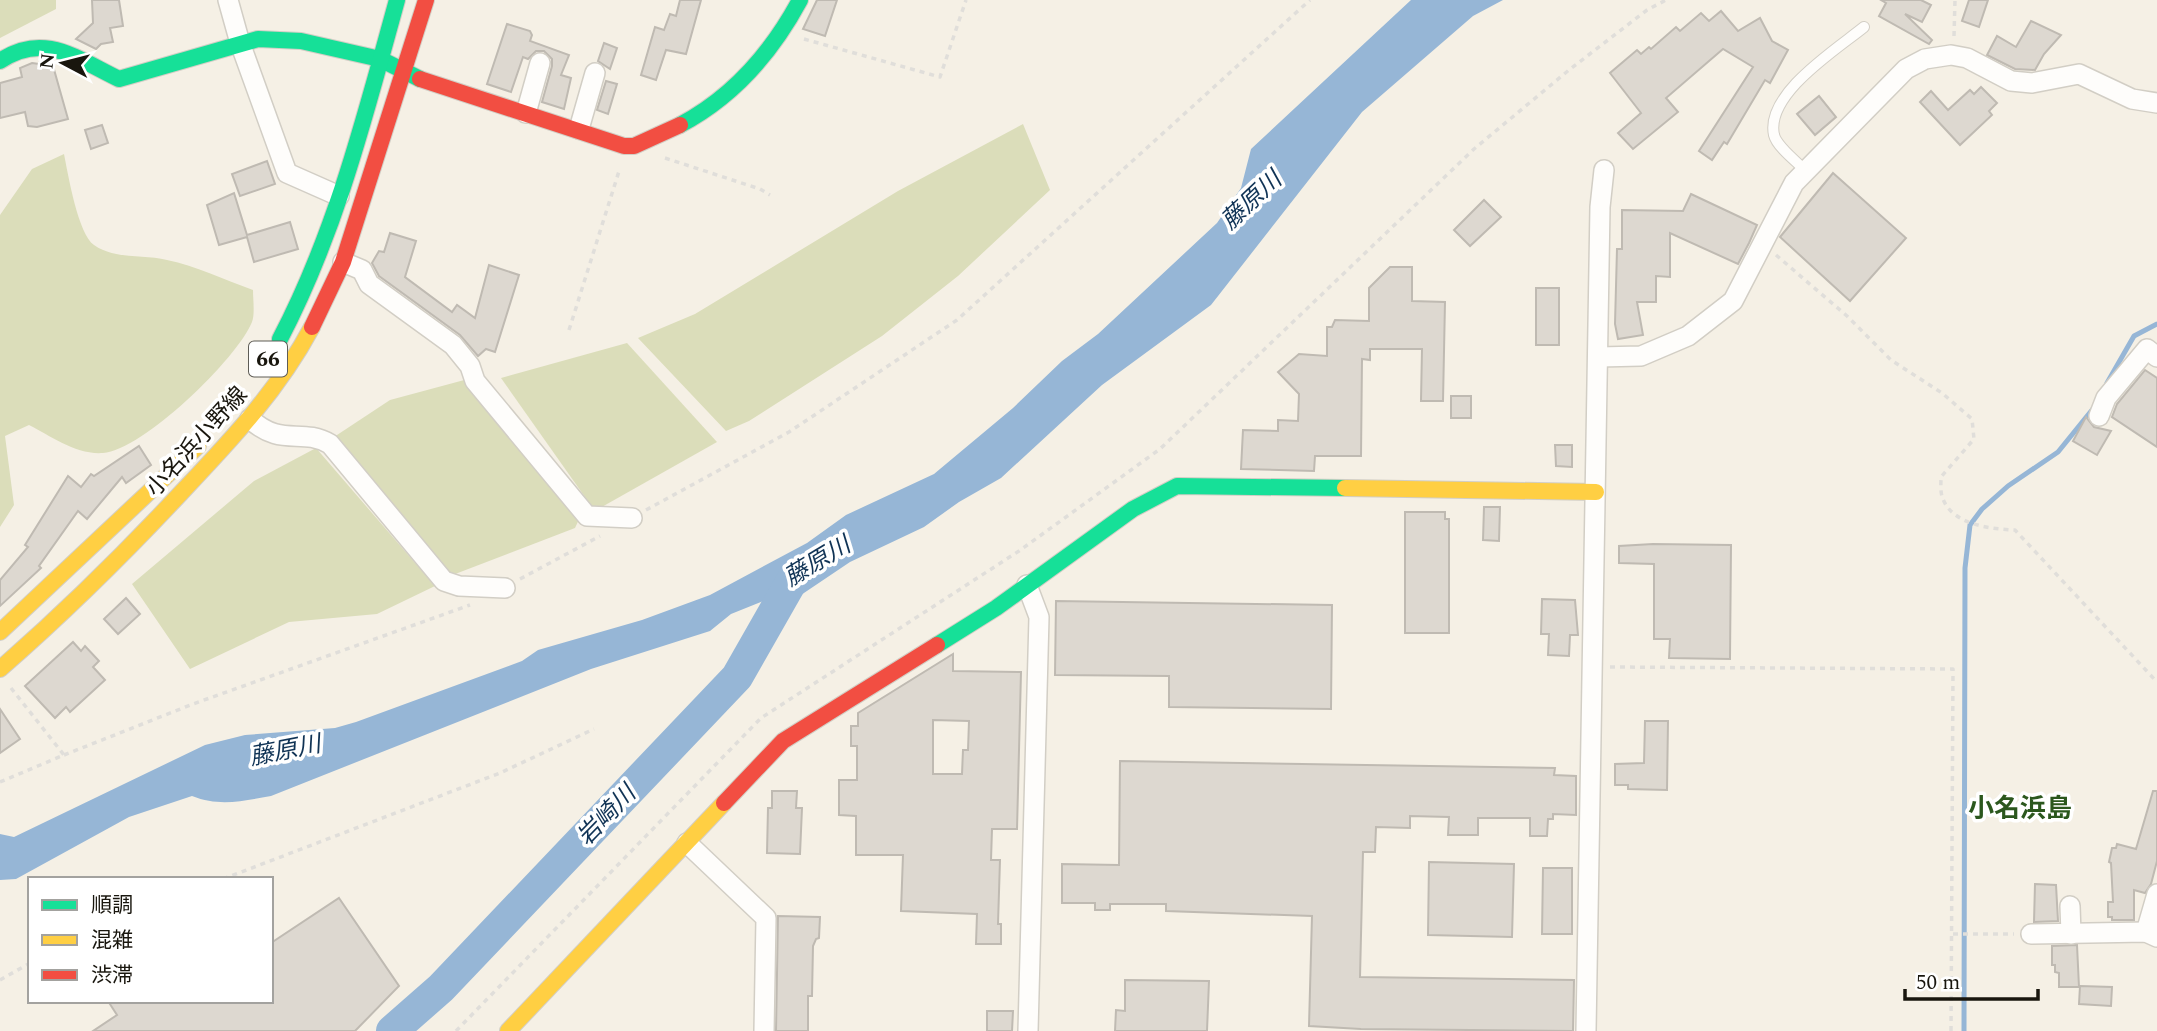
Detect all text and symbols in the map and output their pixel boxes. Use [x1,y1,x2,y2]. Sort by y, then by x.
north arrow [28,28,98,98]
text: N [32,52,63,71]
water label: 藤原川 [1213,161,1292,238]
road number: 66 [249,342,287,376]
street label: 小名浜小野線 [138,379,256,505]
water label: 藤原川 [777,526,860,596]
water label: 藤原川 [246,726,327,776]
water label: 岩崎川 [569,775,647,854]
district label: 小名浜島 [1968,789,2072,829]
legend [28,877,273,1003]
text: 順調 [91,890,133,922]
text: 混雑 [91,925,133,957]
scale bar [1905,958,2038,1002]
text: 渋滞 [91,960,133,992]
text: 50 m [1916,967,1960,999]

